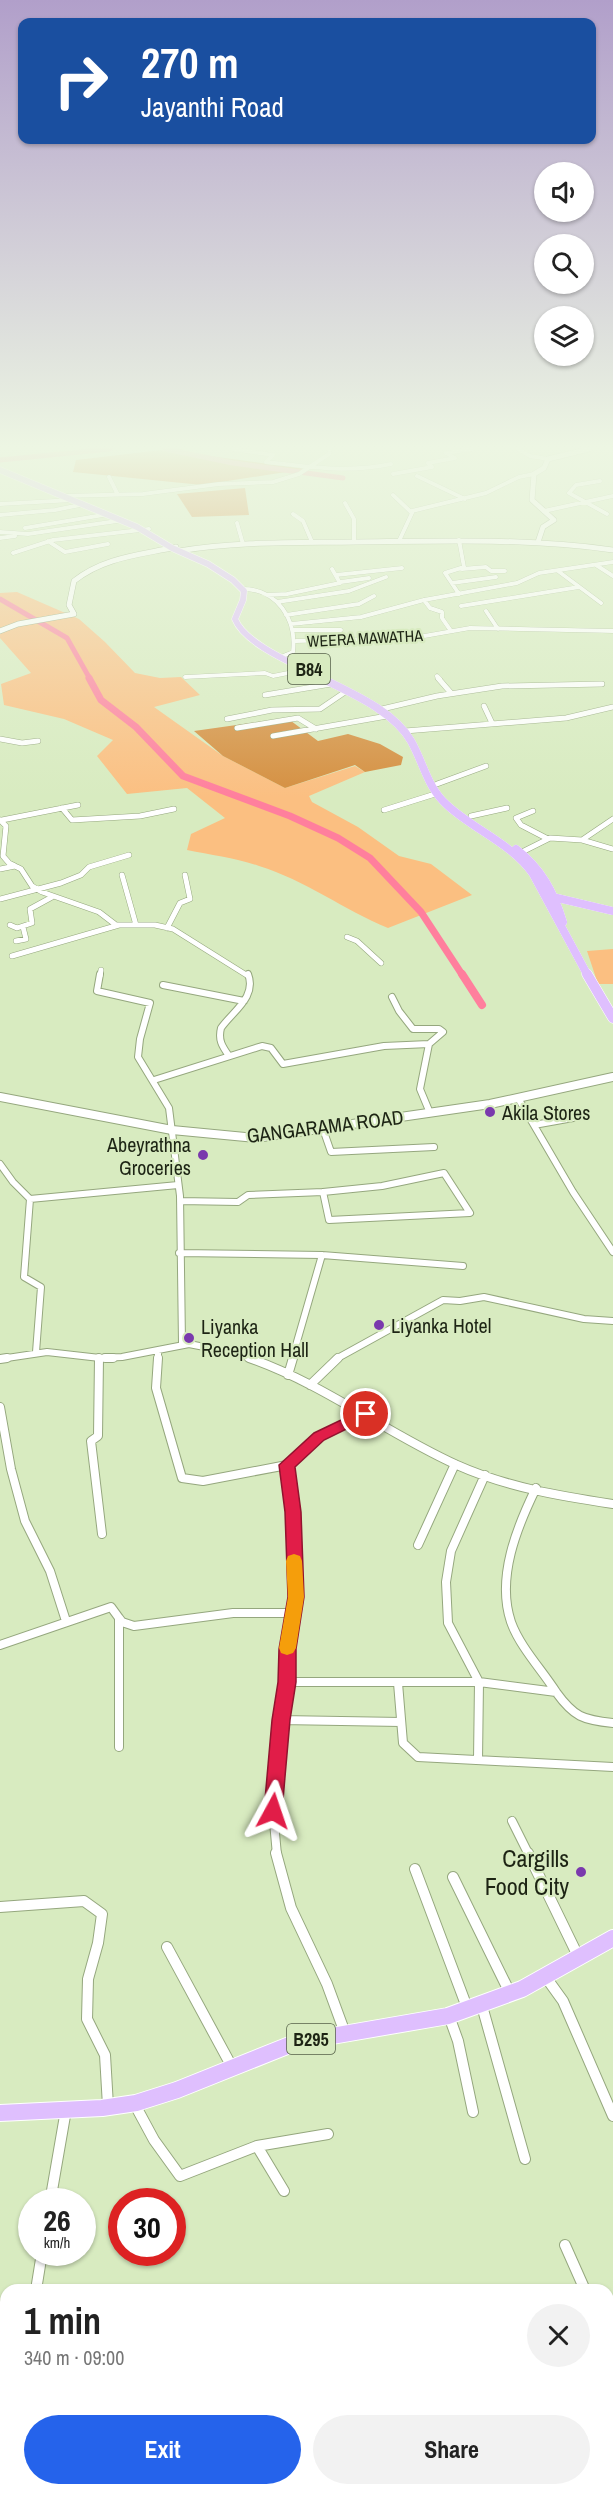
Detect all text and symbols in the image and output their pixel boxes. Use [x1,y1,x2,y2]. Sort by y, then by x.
text: 270 m [141,35,239,91]
icon: right [42,42,120,120]
text: Jayanthi Road [141,89,284,125]
map controls [534,162,594,366]
button: sound [534,162,594,222]
button: search [534,234,594,294]
button: layers [534,306,594,366]
street label: WEERA MAWATHA [306,624,424,652]
road number: B84 [288,654,330,684]
place label: Akila Stores [501,1099,590,1126]
street label: GANGARAMA ROAD [245,1103,405,1149]
marker: Akila Stores [483,1105,497,1119]
place label: Abeyrathna Groceries [106,1131,191,1181]
marker: Abeyrathna Groceries [196,1148,210,1162]
place label: Liyanka Hotel [391,1312,491,1339]
place label: Liyanka Reception Hall [201,1313,309,1363]
marker: Liyanka Hotel [372,1318,386,1332]
marker: Liyanka Reception Hall [182,1331,196,1345]
pin [340,1388,391,1439]
icon: arrive [349,1397,382,1430]
position arrow [241,1779,305,1843]
place label: Cargills Food City [485,1842,569,1902]
marker: Cargills Food City [574,1865,588,1879]
road number: B295 [287,2024,335,2054]
speed limit sign: 30 [108,2188,186,2266]
text: 26 [43,2200,71,2240]
text: km/h [44,2232,70,2253]
text: 1 min [24,2297,101,2345]
button: close [527,2304,590,2367]
text: 340 m · 09:00 [24,2344,124,2371]
button: Exit [24,2415,301,2484]
button: Share [313,2415,590,2484]

